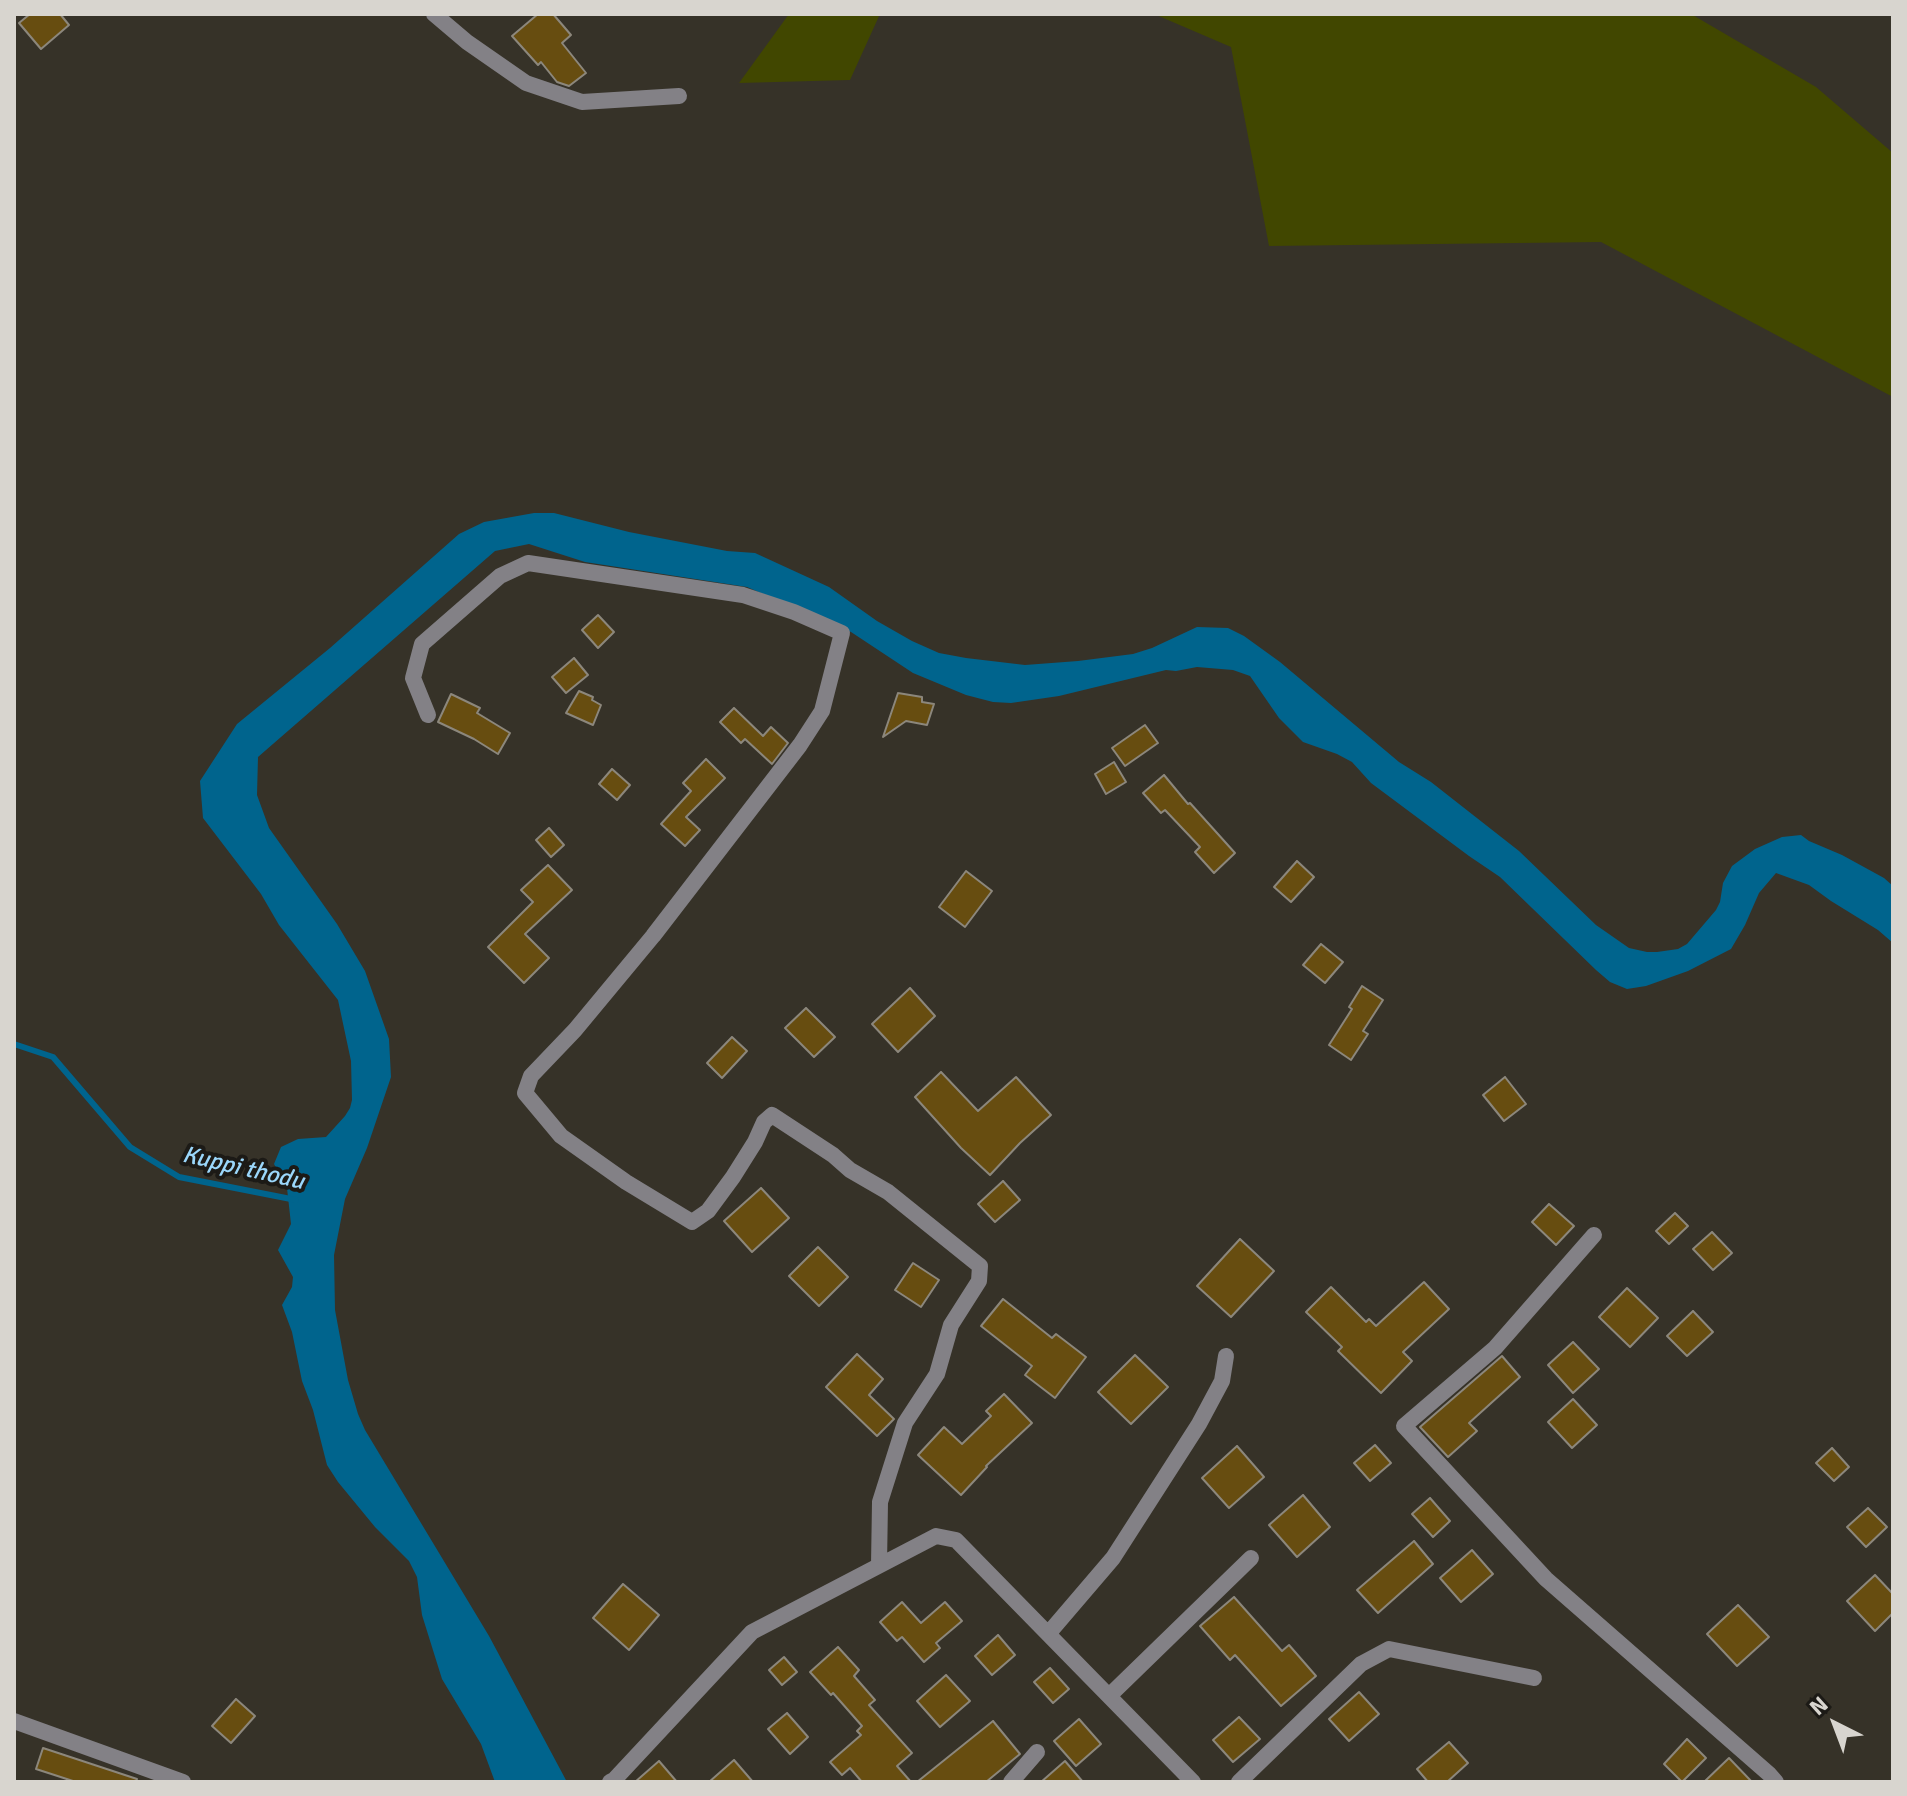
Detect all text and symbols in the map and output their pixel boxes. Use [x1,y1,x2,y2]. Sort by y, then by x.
water label: Kuppi thodu [179,1141,307,1197]
north arrow [1795,1684,1875,1764]
text: N [1804,1691,1833,1721]

